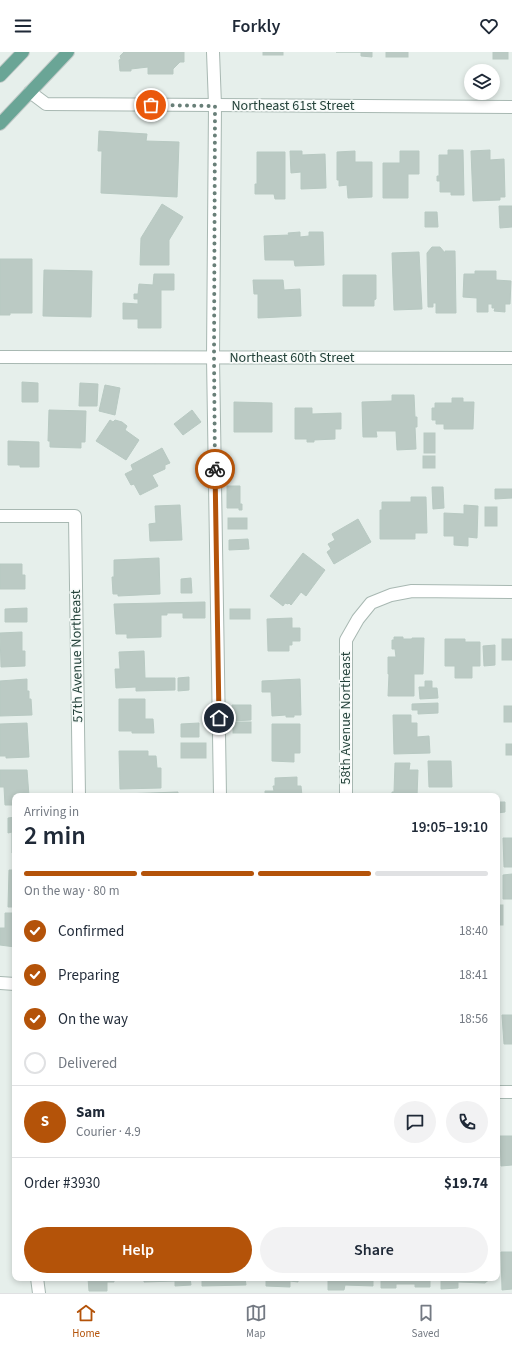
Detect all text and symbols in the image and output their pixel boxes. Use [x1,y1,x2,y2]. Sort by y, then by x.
text: Forkly [232,14,280,39]
icon: menu [12,15,34,37]
icon: heart [478,15,500,37]
map controls [464,64,500,100]
button: layers [464,64,500,100]
pin [134,88,168,122]
icon: bag [140,94,162,116]
street label: Northeast 61st Street [232,96,355,116]
street label: Northeast 60th Street [230,348,355,368]
courier [195,449,235,489]
icon: bike [204,458,226,480]
street label: 57th Avenue Northeast [66,589,88,723]
street label: 58th Avenue Northeast [336,651,356,785]
pin [202,701,236,735]
icon: home [208,707,230,729]
text: Arriving in [24,803,79,821]
text: 2 min [24,817,86,854]
text: 19:05–19:10 [411,817,488,838]
text: On the way · 80 m [24,882,119,900]
icon: check [24,920,46,942]
text: Confirmed [58,921,124,942]
text: 18:40 [459,922,488,940]
icon: check [24,964,46,986]
text: Preparing [58,965,119,986]
text: 18:41 [459,966,488,984]
icon: check [24,1008,46,1030]
text: On the way [58,1009,128,1030]
text: 18:56 [459,1010,488,1028]
text: Delivered [58,1053,117,1074]
button: chat [394,1101,436,1143]
button: phone [446,1101,488,1143]
text: Sam [76,1102,105,1123]
text: S [41,1111,49,1132]
text: Courier · 4.9 [76,1123,141,1141]
text: Order #3930 [24,1173,100,1194]
text: $19.74 [444,1173,488,1194]
button: Help [24,1227,252,1273]
button: Share [260,1227,488,1273]
tab: Home [72,1302,100,1341]
tab: Map [245,1302,267,1341]
tab: Saved [412,1302,440,1341]

